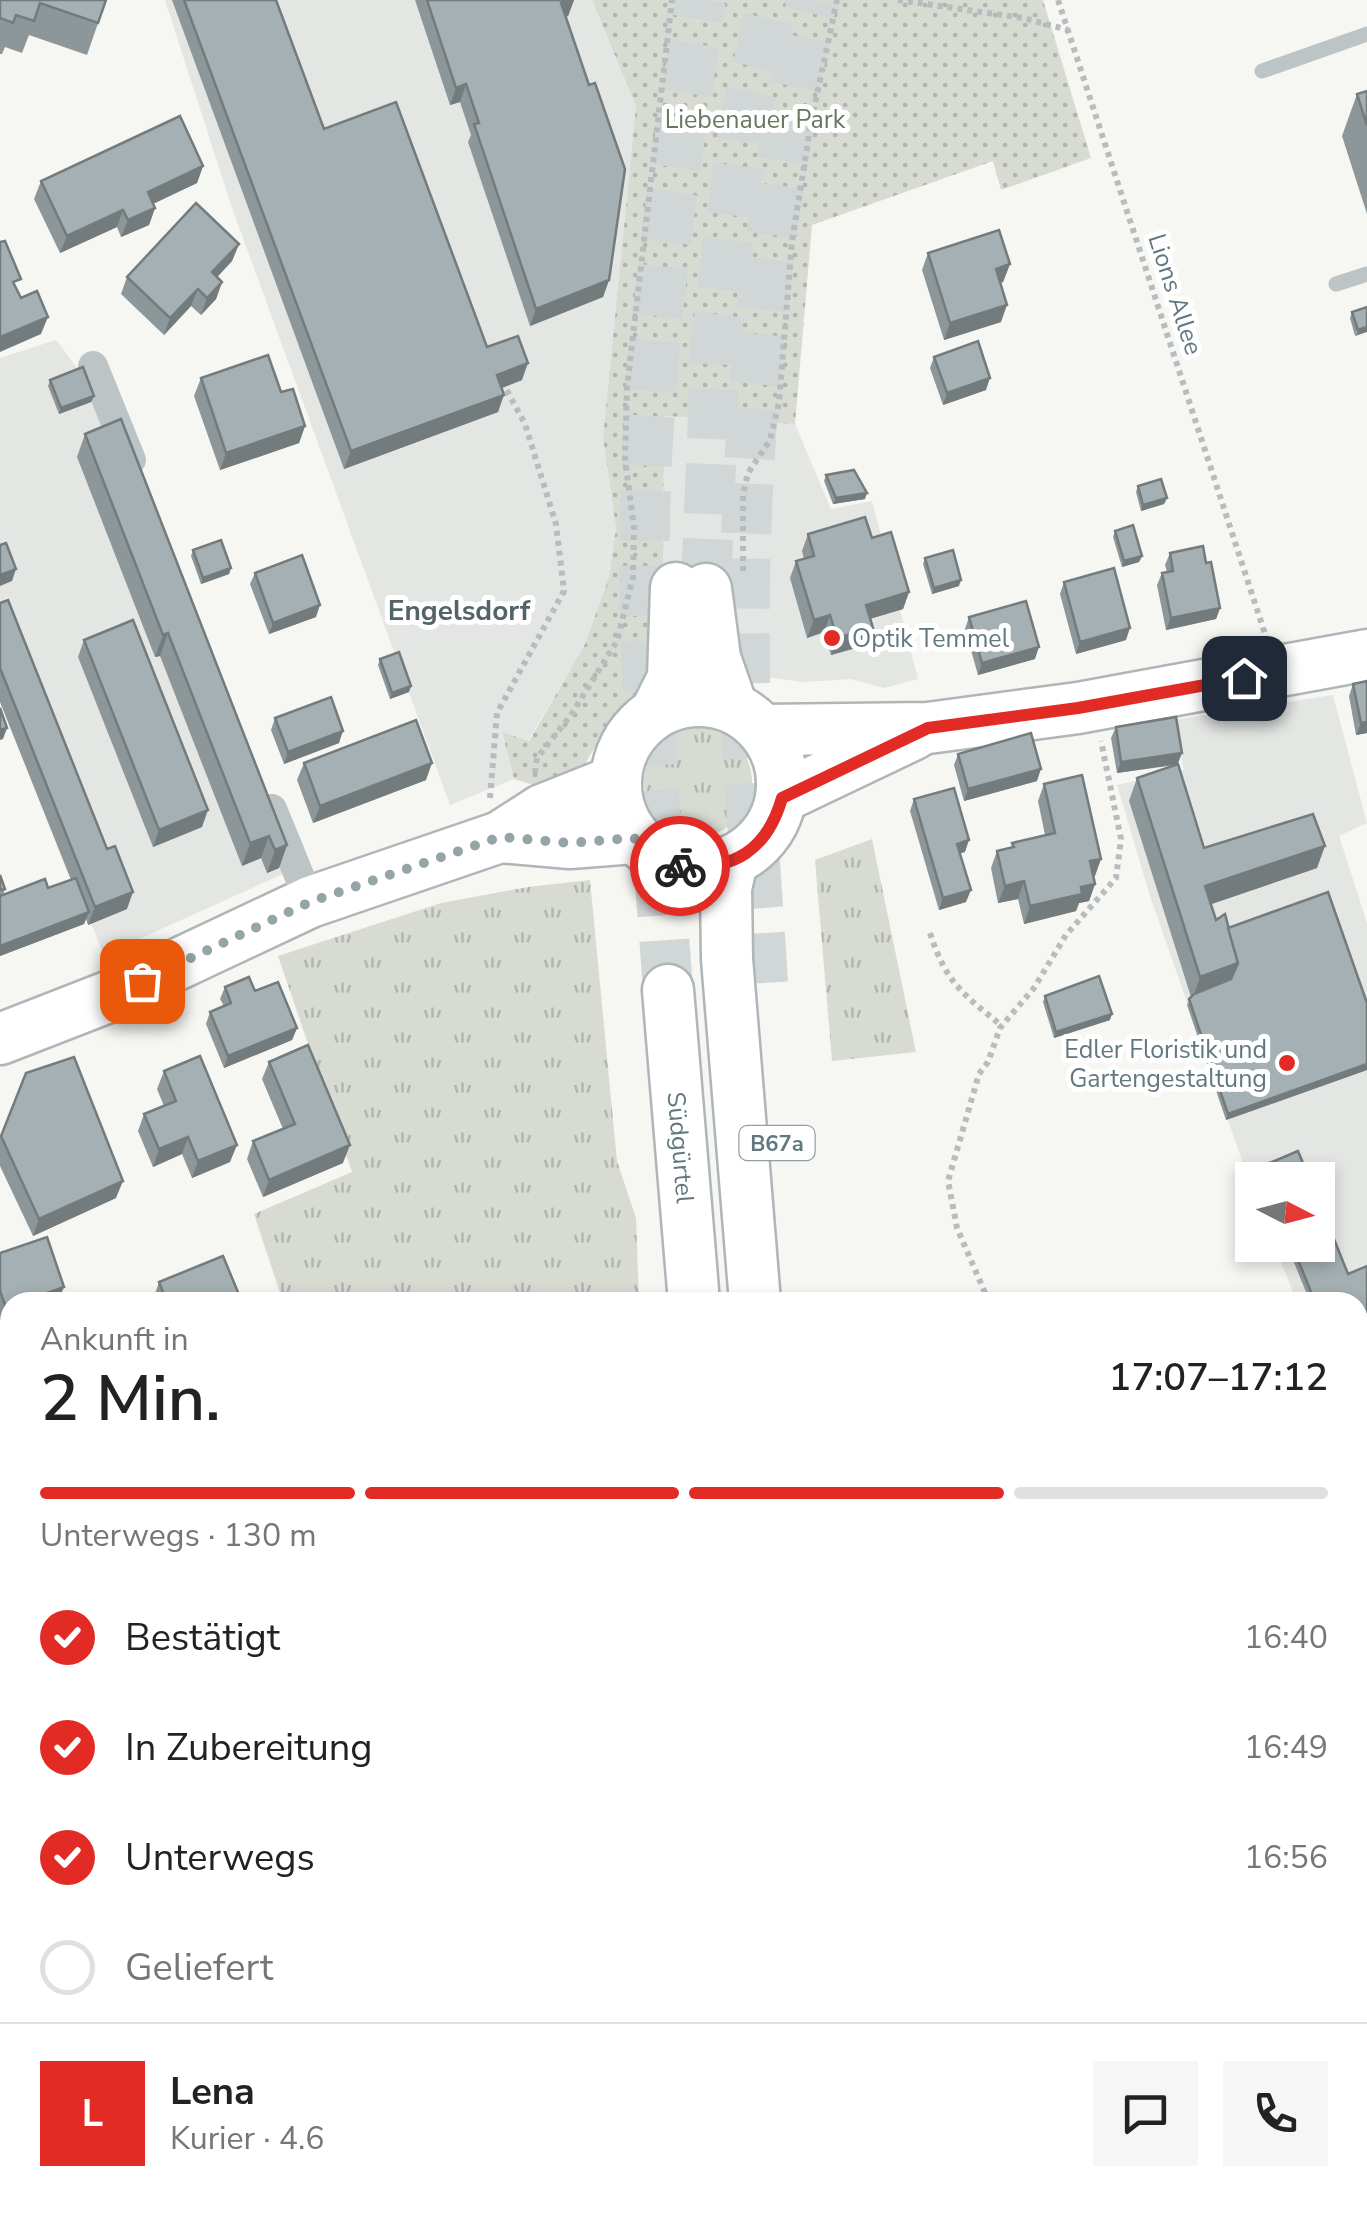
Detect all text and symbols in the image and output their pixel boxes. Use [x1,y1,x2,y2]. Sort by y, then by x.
park label: Liebenauer Park [665,103,846,137]
street label: Lions Allee [1139,229,1211,359]
district label: Engelsdorf [388,592,531,630]
place label: Optik Temmel [852,622,1010,656]
marker: Optik Temmel [821,627,843,649]
pin [1202,636,1287,721]
icon: home [1217,651,1272,706]
courier [630,816,730,916]
icon: bike [653,839,708,894]
pin [100,939,185,1024]
icon: bag [115,954,170,1009]
place label: Edler Floristik und Gartengestaltung [1064,1033,1267,1096]
marker: Edler Floristik und Gartengestaltung [1276,1052,1298,1074]
street label: Südgürtel [659,1090,702,1205]
road number: B67a [740,1126,814,1160]
north arrow [1235,1162,1335,1262]
map controls [1235,1162,1335,1262]
text: Ankunft in [40,1318,189,1361]
text: 17:07–17:12 [1109,1352,1328,1403]
text: 2 Min. [40,1354,221,1443]
text: Unterwegs · 130 m [40,1514,317,1557]
icon: check [40,1610,95,1665]
text: Bestätigt [125,1612,280,1663]
text: 16:40 [1244,1616,1328,1659]
icon: check [40,1720,95,1775]
text: In Zubereitung [125,1722,373,1773]
text: 16:49 [1244,1726,1328,1769]
icon: check [40,1830,95,1885]
text: Unterwegs [125,1832,315,1883]
text: 16:56 [1244,1836,1328,1879]
text: Geliefert [125,1942,273,1993]
button: chat [1093,2061,1198,2166]
button: phone [1223,2061,1328,2166]
text: Lena [170,2066,255,2117]
text: L [82,2088,103,2139]
text: Kurier · 4.6 [170,2117,324,2160]

